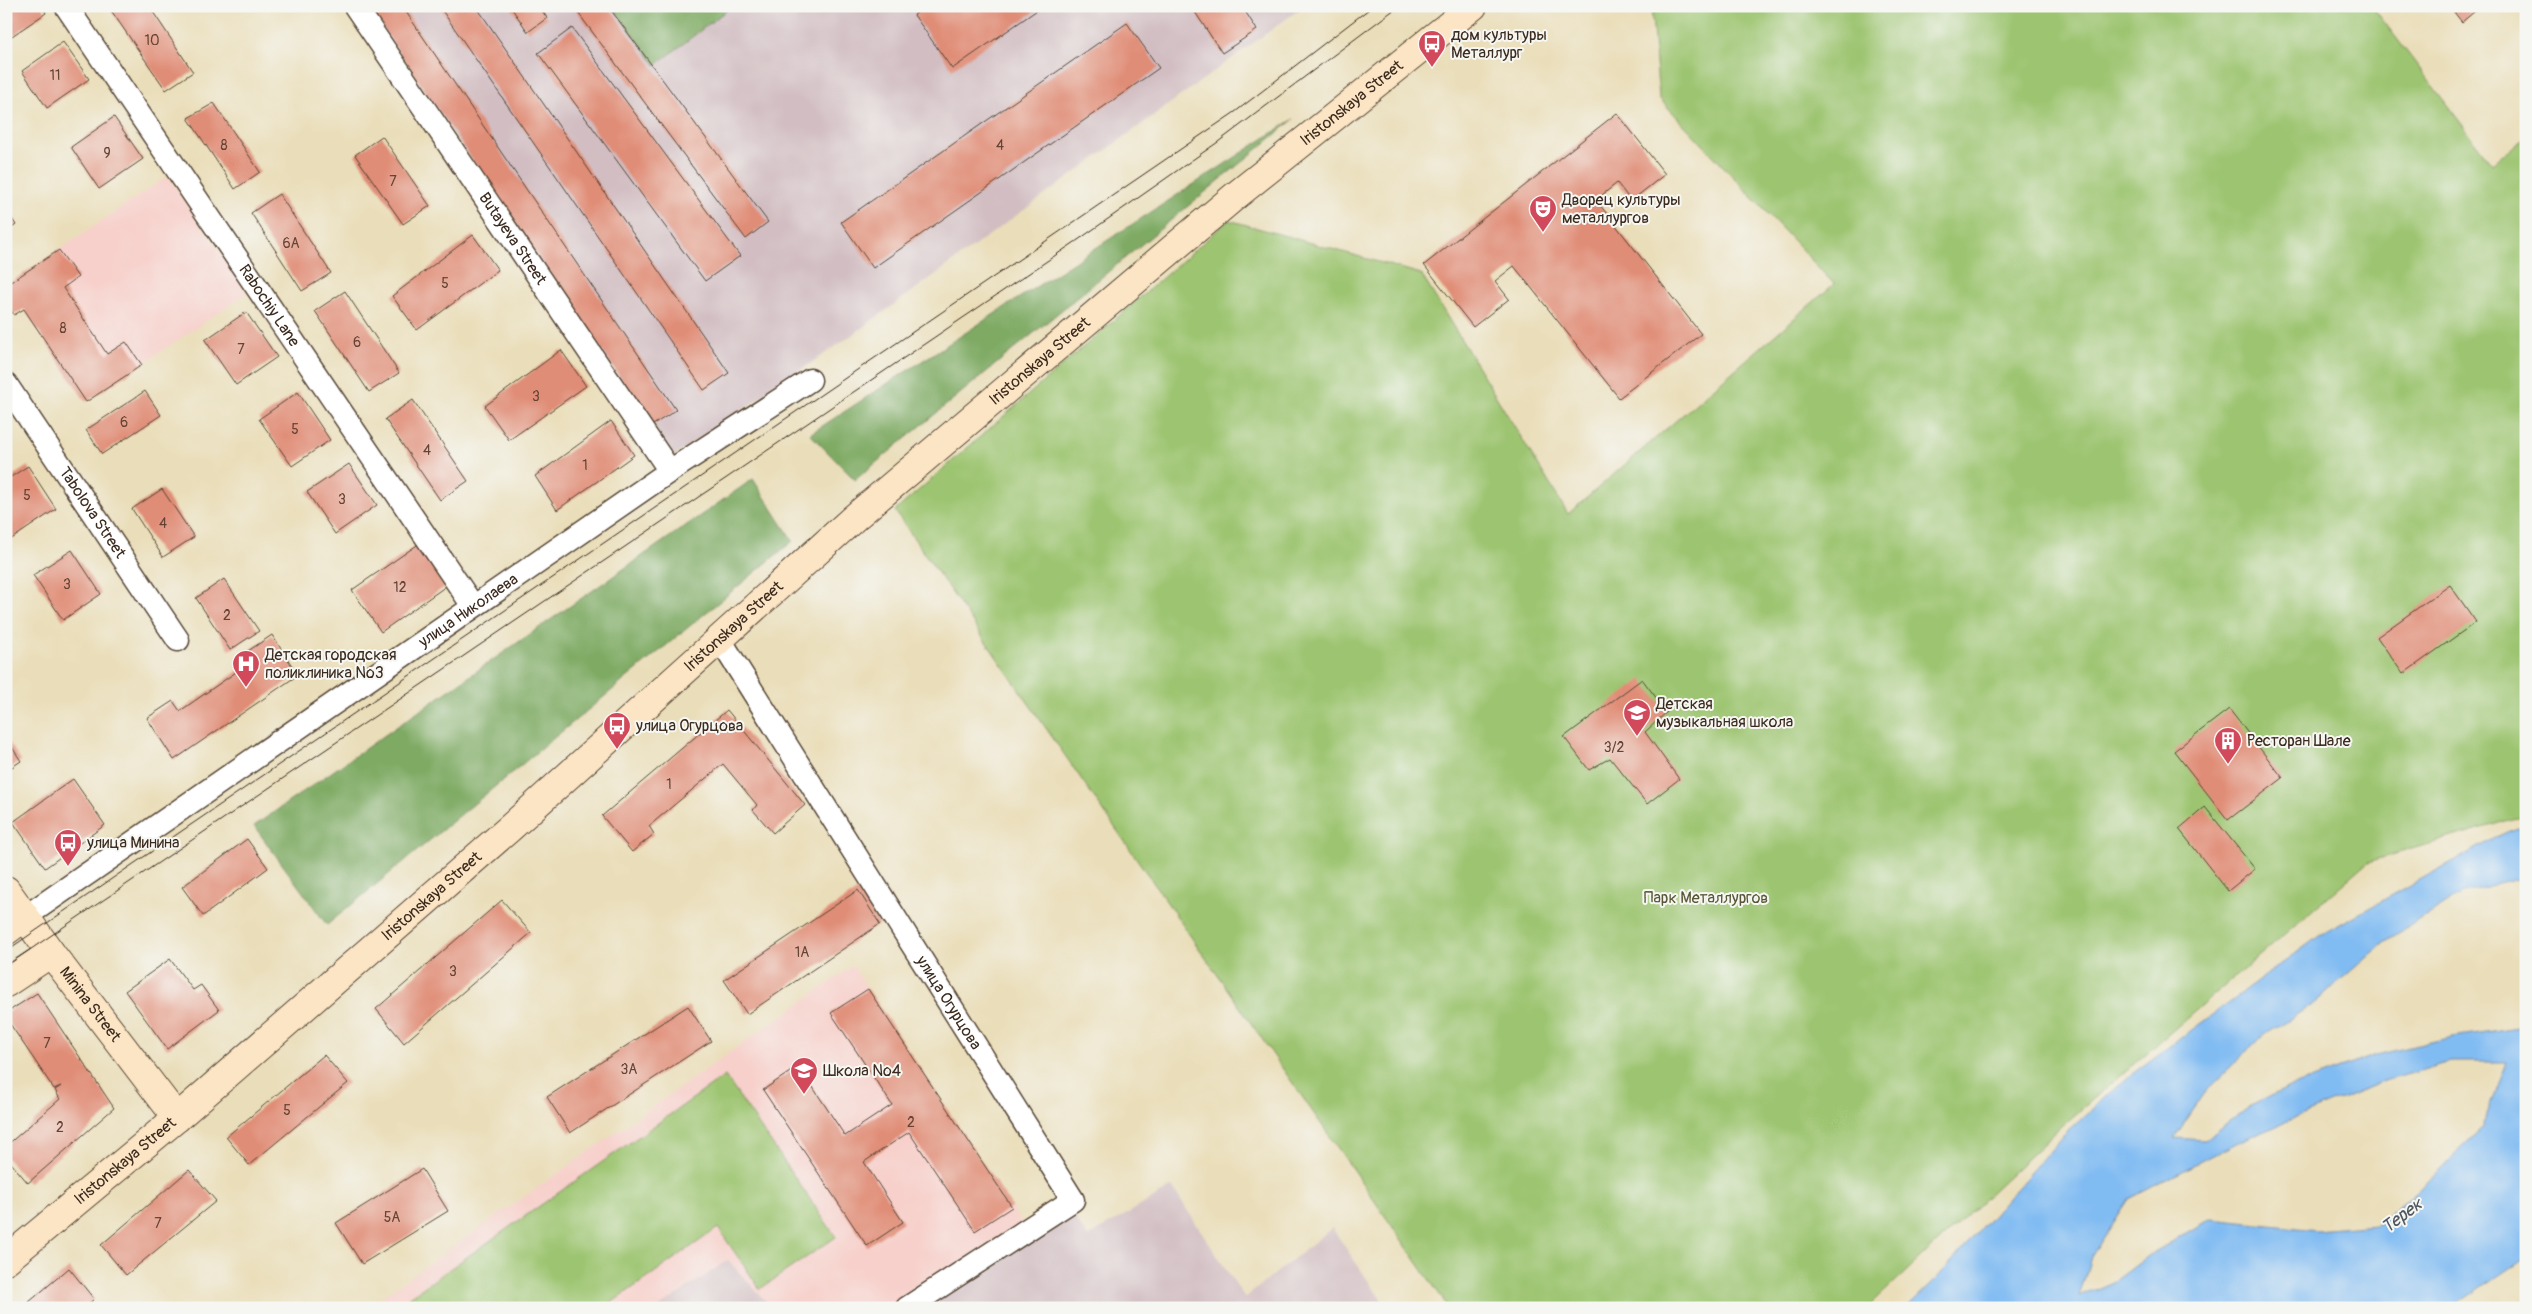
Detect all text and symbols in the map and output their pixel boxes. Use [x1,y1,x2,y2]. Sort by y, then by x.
place label: дом культуры Металлург [1451,25,1547,63]
bus stop icon: дом культуры Металлург [1417,29,1447,68]
house number: 10 [144,32,160,49]
street label: Iristonskaya Street [1296,55,1408,150]
house number: 11 [50,67,60,84]
house number: 8 [220,137,228,154]
house number: 4 [996,137,1004,154]
house number: 9 [103,145,111,162]
house number: 7 [389,173,397,190]
street label: Butayeva Street [474,189,551,289]
place label: Дворец культуры металлургов [1561,190,1681,228]
theatre icon: Дворец культуры металлургов [1528,194,1558,233]
house number: 6А [282,235,300,252]
street label: Rabochiy Lane [234,261,304,351]
house number: 5 [441,275,449,292]
street label: Iristonskaya Street [985,312,1095,410]
house number: 8 [59,320,67,337]
house number: 6 [353,334,361,351]
house number: 7 [237,341,245,358]
house number: 3 [532,388,540,405]
house number: 6 [120,414,128,431]
house number: 5 [291,421,299,438]
house number: 4 [423,442,431,459]
house number: 1 [582,457,588,474]
street label: Tabolova Street [55,463,131,563]
house number: 5 [23,487,31,504]
house number: 3 [338,491,346,508]
house number: 4 [159,515,167,532]
street label: улица Николаева [414,569,522,652]
house number: 3 [63,576,71,593]
street label: Iristonskaya Street [680,576,788,676]
house number: 12 [393,579,407,596]
house number: 2 [223,607,231,624]
place label: Детская городская поликлиника №3 [264,645,396,683]
hospital icon: Детская городская поликлиника №3 [231,649,261,688]
place label: Детская музыкальная школа [1655,694,1793,732]
school or university icon: Детская музыкальная школа [1622,698,1652,737]
bus stop icon: улица Огурцова [602,711,632,750]
place label: улица Огурцова [635,716,743,736]
building icon: Ресторан Шале [2213,726,2243,765]
place label: Ресторан Шале [2247,731,2351,751]
house number: 3/2 [1604,739,1625,756]
house number: 1 [666,776,672,793]
bus stop icon: улица Минина [53,828,83,867]
place label: улица Минина [86,833,179,853]
street label: Iristonskaya Street [377,847,486,945]
park label: Парк Металлургов [1644,888,1768,908]
house number: 1А [795,944,809,961]
street label: улица Огурцова [911,951,986,1053]
street label: Minina Street [55,963,126,1046]
house number: 3 [449,963,457,980]
house number: 7 [43,1035,51,1052]
school or university icon: Школа №4 [789,1056,819,1095]
house number: 3А [621,1061,637,1078]
place label: Школа №4 [823,1061,901,1081]
house number: 5 [283,1102,291,1119]
street label: Iristonskaya Street [70,1113,181,1209]
house number: 2 [907,1114,915,1131]
house number: 2 [56,1119,64,1136]
water label: Терек [2377,1192,2428,1239]
house number: 5А [384,1209,400,1226]
house number: 7 [154,1215,162,1232]

